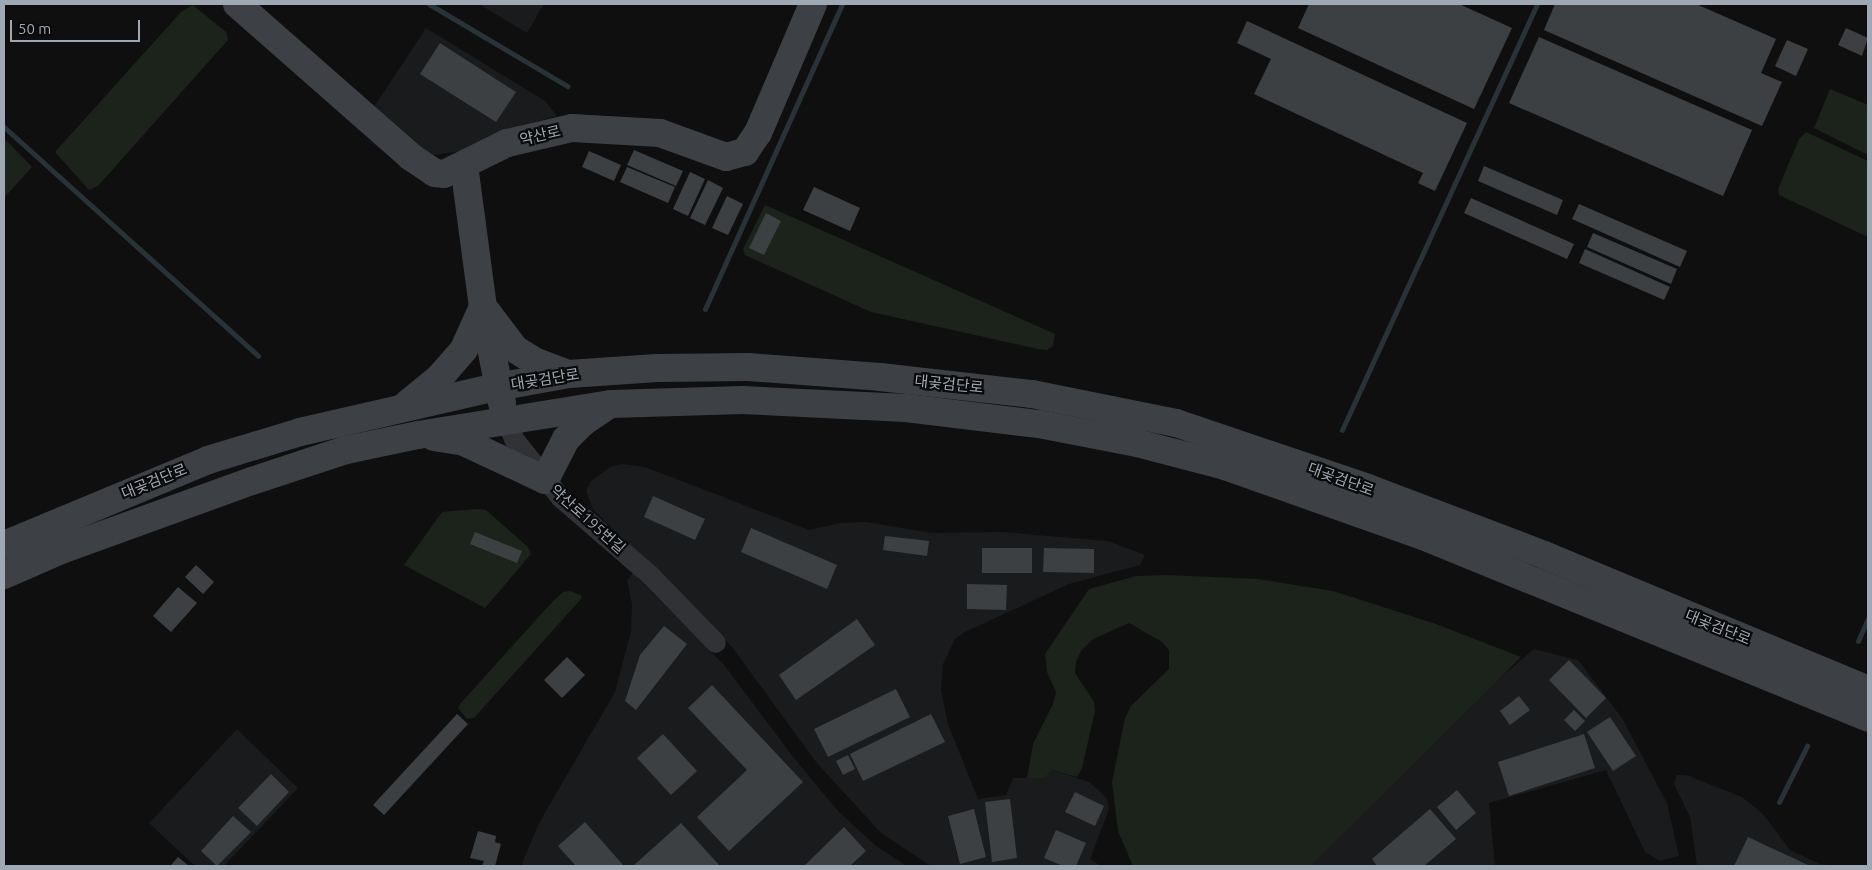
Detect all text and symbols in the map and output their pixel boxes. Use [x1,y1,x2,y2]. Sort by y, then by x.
scale bar [12,10,142,42]
text: 50 m [18,20,51,37]
street label: 약산로 [518,122,562,148]
street label: 대곶검단로 [510,365,580,393]
street label: 대곶검단로 [914,371,984,397]
street label: 대곶검단로 [1306,459,1376,499]
street label: 대곶검단로 [119,460,189,502]
street label: 약산로195번길 [547,481,629,557]
street label: 대곶검단로 [1683,606,1753,648]

